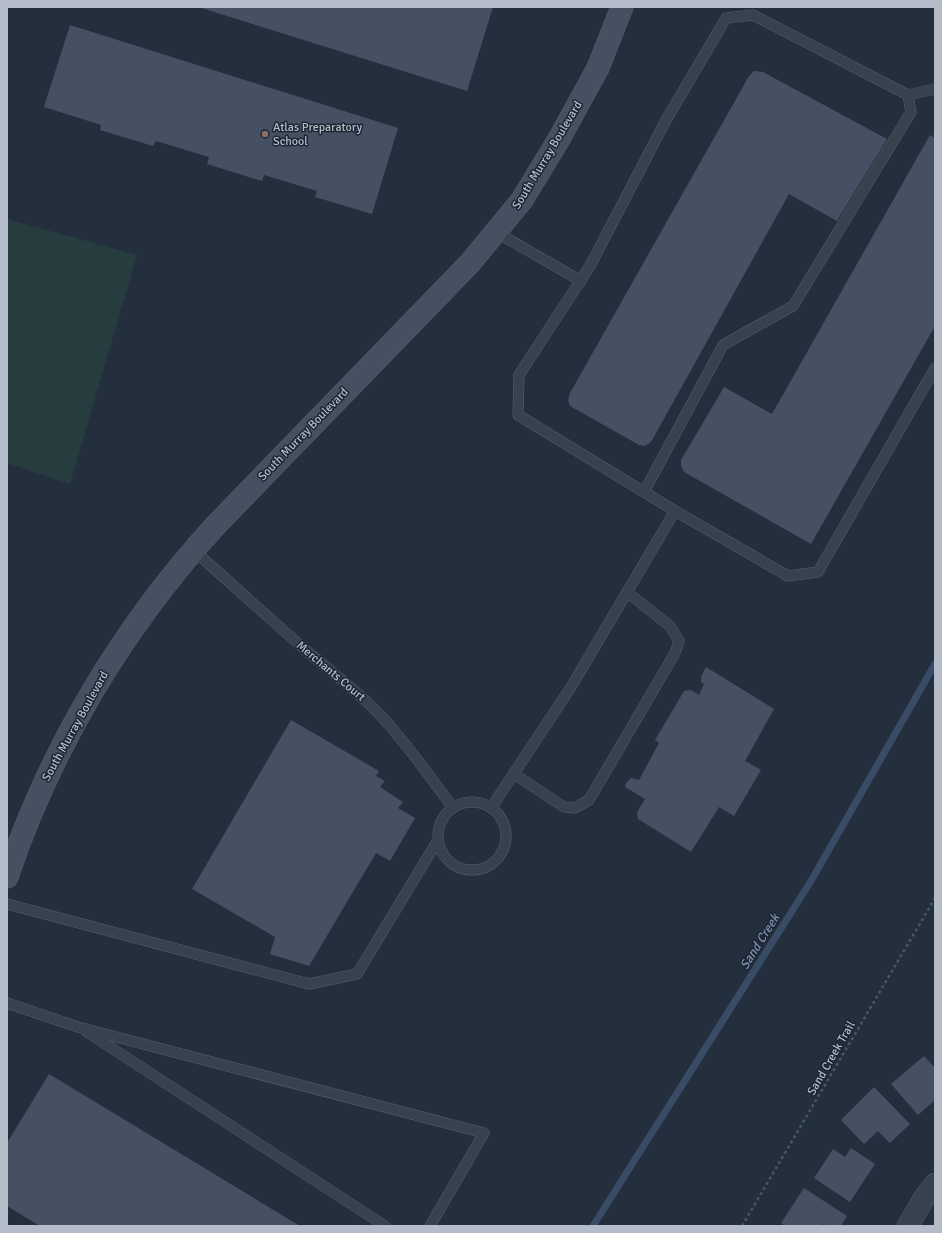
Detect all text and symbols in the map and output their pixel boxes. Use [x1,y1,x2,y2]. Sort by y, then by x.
street label: South Murray Boulevard [509,98,586,212]
place label: Atlas Preparatory School [273,120,362,149]
marker: Atlas Preparatory School [260,129,270,139]
street label: South Murray Boulevard [255,385,352,484]
street label: Merchants Court [293,638,368,705]
street label: South Murray Boulevard [39,669,112,784]
water label: Sand Creek [736,909,784,972]
street label: Sand Creek Trail [804,1018,859,1098]

